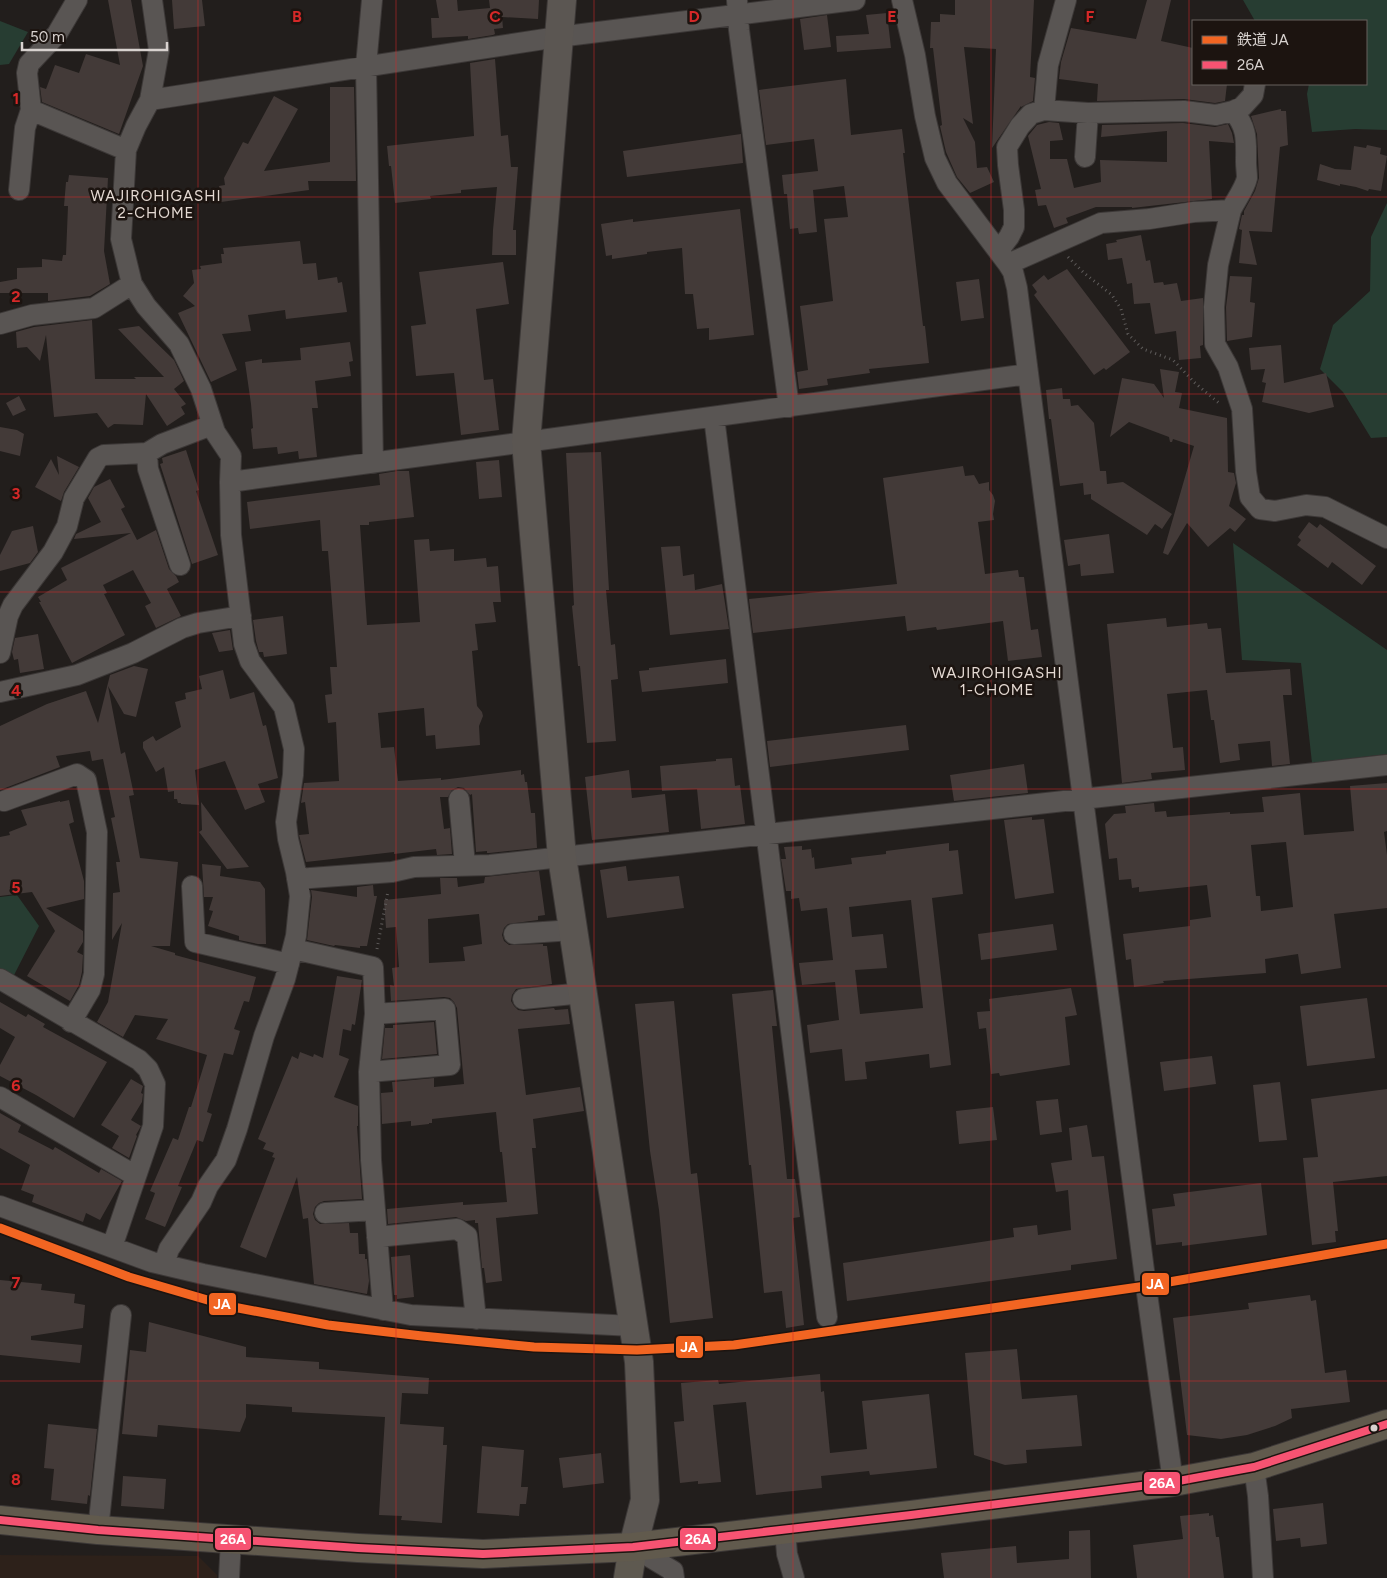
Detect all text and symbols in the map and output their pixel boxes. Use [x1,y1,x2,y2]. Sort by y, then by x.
text: B [292,7,302,26]
text: C [489,7,501,26]
text: D [688,7,700,26]
text: E [887,7,897,26]
text: F [1086,7,1095,26]
scale bar [22,20,168,52]
legend [1192,20,1367,85]
text: 50 m [30,28,65,46]
text: 鉄道 JA [1237,31,1289,49]
text: 26A [1237,56,1264,74]
text: 1 [13,89,19,108]
district label: WAJIROHIGASHI 2-CHOME [90,187,222,222]
text: 2 [11,287,21,306]
text: 3 [12,484,21,503]
district label: WAJIROHIGASHI 1-CHOME [931,664,1063,699]
text: 4 [11,681,21,700]
text: 5 [11,878,21,897]
text: 6 [11,1076,21,1095]
line badge: JA [1141,1272,1170,1296]
text: 7 [12,1273,21,1292]
text: JA [1146,1276,1164,1293]
line badge: JA [208,1292,237,1316]
text: JA [213,1296,231,1313]
line badge: JA [675,1335,704,1359]
text: JA [680,1339,698,1356]
unlabelled marker [1369,1423,1379,1433]
text: 8 [11,1470,21,1489]
line badge: 26A [1143,1471,1181,1495]
text: 26A [1149,1475,1175,1492]
line badge: 26A [214,1527,252,1551]
line badge: 26A [679,1527,717,1551]
text: 26A [220,1531,246,1548]
text: 26A [685,1531,711,1548]

